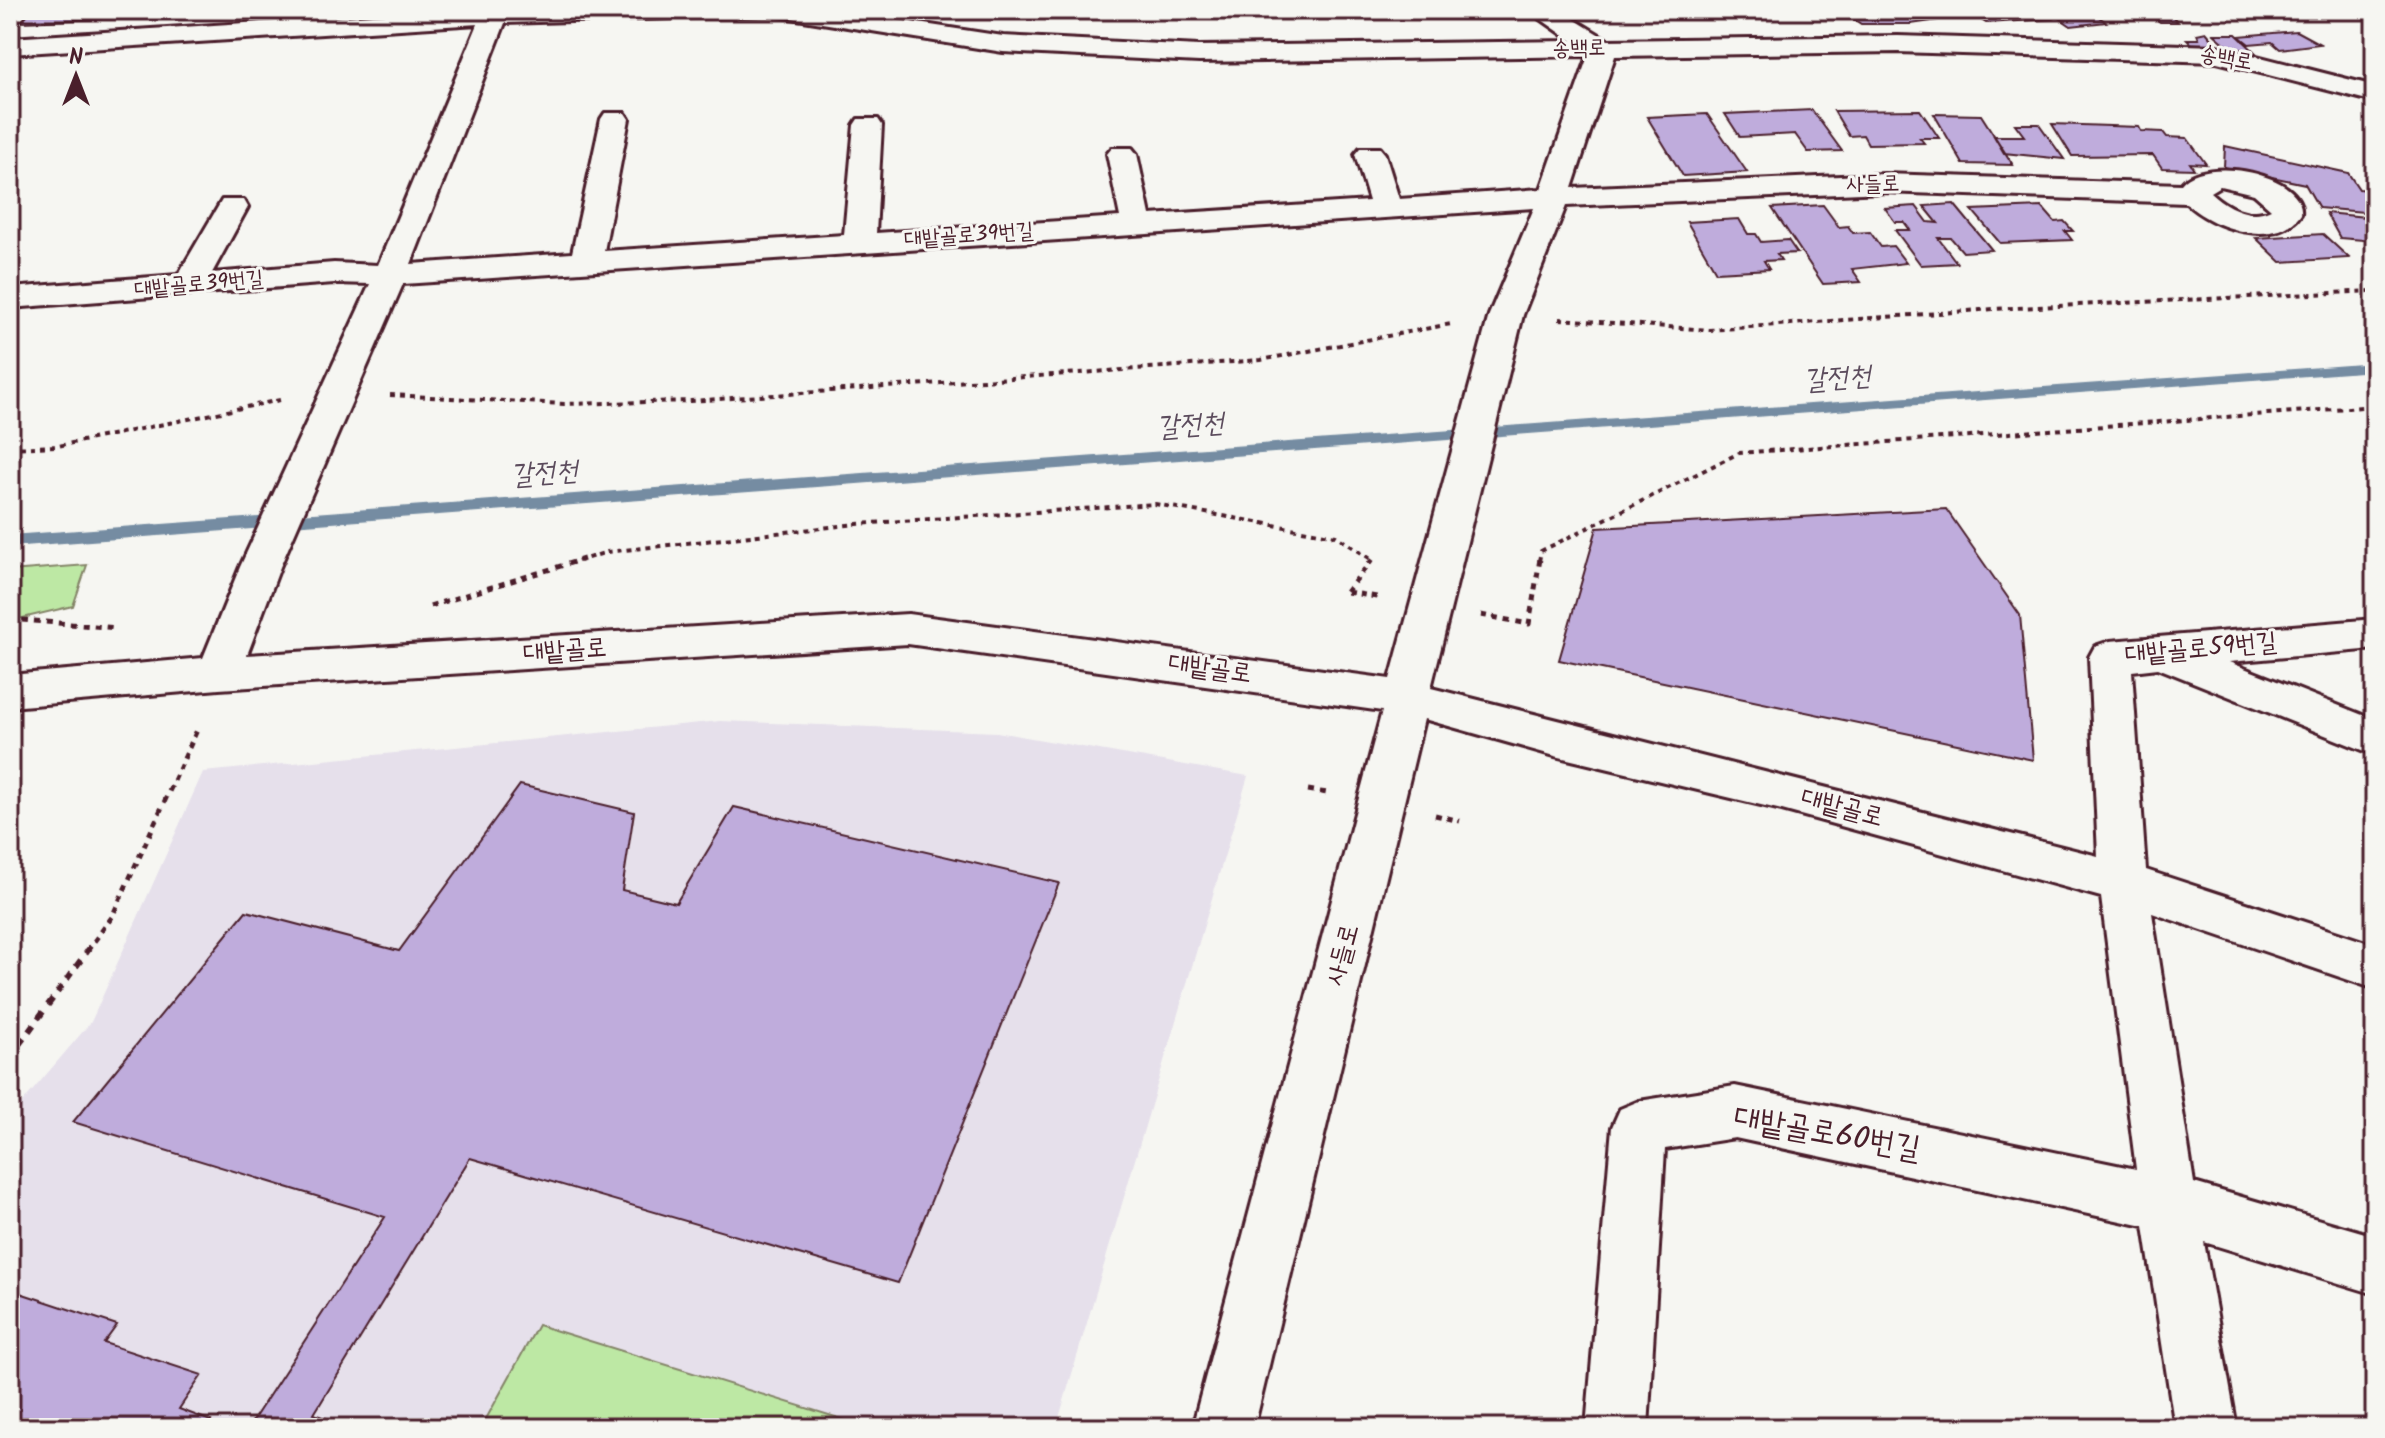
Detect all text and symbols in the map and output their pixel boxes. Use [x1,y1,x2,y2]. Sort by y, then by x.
street label: 송백로 [1552,31,1606,67]
north arrow [36,36,116,116]
street label: 송백로 [2197,37,2255,81]
text: N [69,41,83,76]
street label: 사들로 [1846,167,1900,203]
street label: 대밭골로39번길 [903,214,1035,258]
street label: 대밭골로39번길 [133,262,265,308]
water label: 갈전천 [1802,354,1875,404]
water label: 갈전천 [1155,401,1228,451]
water label: 갈전천 [509,449,582,499]
street label: 대밭골로59번길 [2123,621,2279,677]
street label: 대밭골로 [522,627,608,675]
street label: 대밭골로 [1166,642,1254,696]
street label: 대밭골로 [1796,777,1888,839]
street label: 사들로 [1315,919,1371,991]
street label: 대밭골로60번길 [1730,1093,1924,1175]

